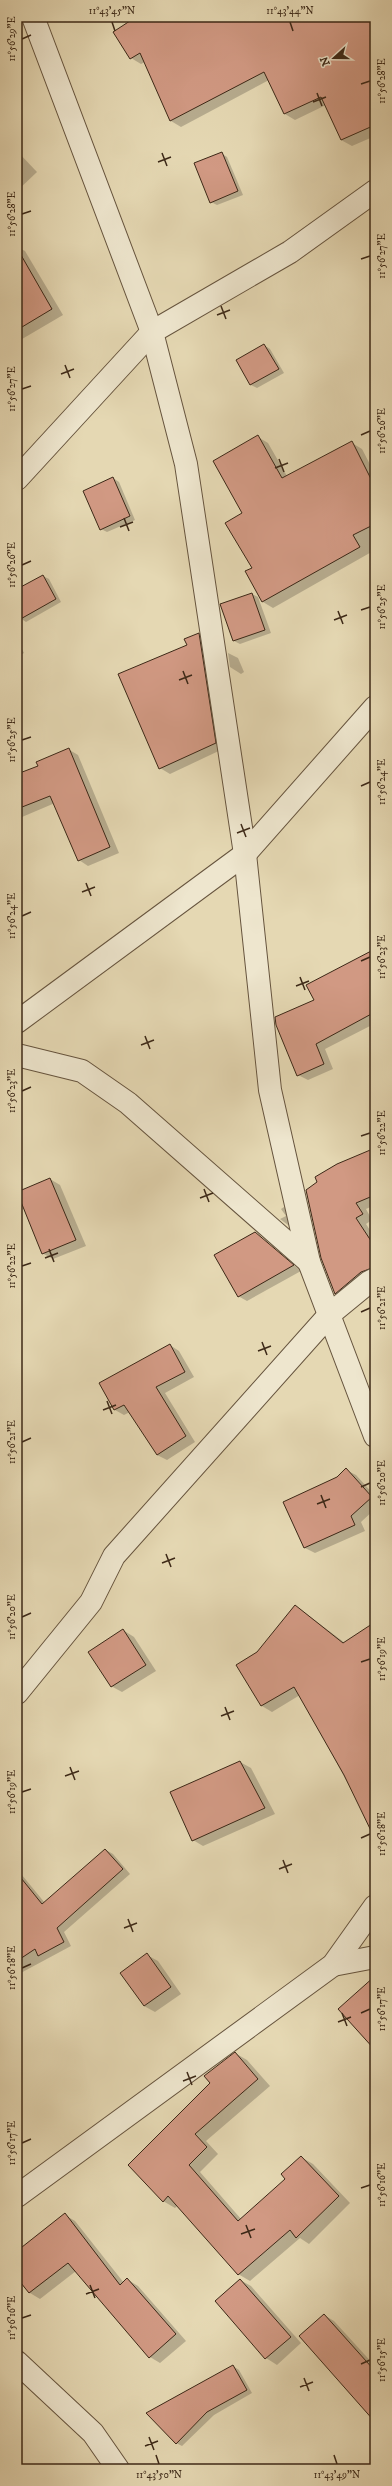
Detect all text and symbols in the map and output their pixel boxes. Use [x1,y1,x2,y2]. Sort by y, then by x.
text: 11°43'45"N [89,5,135,17]
text: 11°43'44"N [266,5,314,17]
text: 11°56'29"E [6,16,18,62]
north arrow [314,38,354,78]
text: N [317,55,334,68]
text: 11°56'28"E [376,58,388,104]
text: 11°56'28"E [6,191,18,237]
text: 11°56'27"E [376,233,388,279]
text: 11°56'27"E [6,366,18,412]
text: 11°56'26"E [376,408,388,454]
text: 11°56'26"E [6,542,18,588]
text: 11°56'25"E [376,584,388,630]
text: 11°56'25"E [6,717,18,763]
text: 11°56'24"E [376,759,388,805]
text: 11°56'24"E [6,893,18,939]
text: 11°56'23"E [376,935,388,979]
text: 11°56'23"E [6,1069,18,1113]
text: 11°56'22"E [376,1110,388,1156]
text: 11°56'22"E [6,1243,18,1289]
text: 11°56'21"E [376,1286,388,1330]
text: 11°56'21"E [6,1420,18,1464]
text: 11°56'20"E [376,1460,388,1506]
text: 11°56'20"E [6,1594,18,1640]
text: 11°56'19"E [376,1637,388,1681]
text: 11°56'19"E [6,1770,18,1814]
text: 11°56'18"E [376,1812,388,1856]
text: 11°56'18"E [6,1946,18,1990]
text: 11°56'17"E [376,1987,388,2031]
text: 11°56'17"E [6,2121,18,2165]
text: 11°56'16"E [376,2163,388,2207]
text: 11°56'16"E [6,2296,18,2340]
text: 11°56'15"E [376,2338,388,2382]
text: 11°43'50"N [136,2469,182,2481]
text: 11°43'49"N [314,2469,360,2481]

